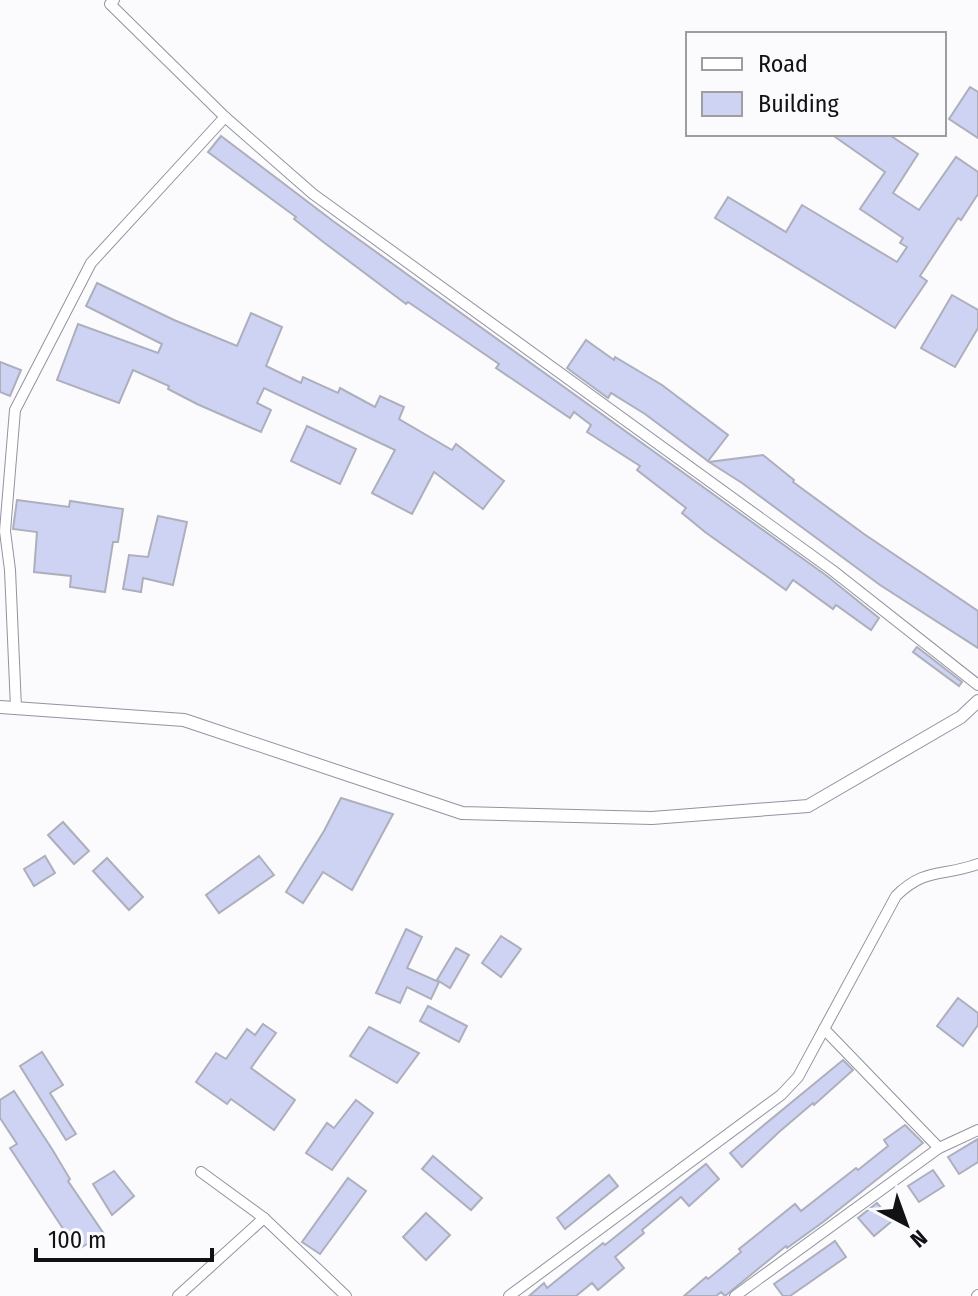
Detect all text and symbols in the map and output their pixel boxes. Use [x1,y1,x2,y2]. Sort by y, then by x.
legend [686,32,946,136]
text: Road [758,50,808,78]
text: Building [758,90,840,118]
north arrow [866,1184,946,1264]
scale bar [36,1212,212,1262]
text: N [905,1224,933,1253]
text: 100 m [48,1226,106,1254]

